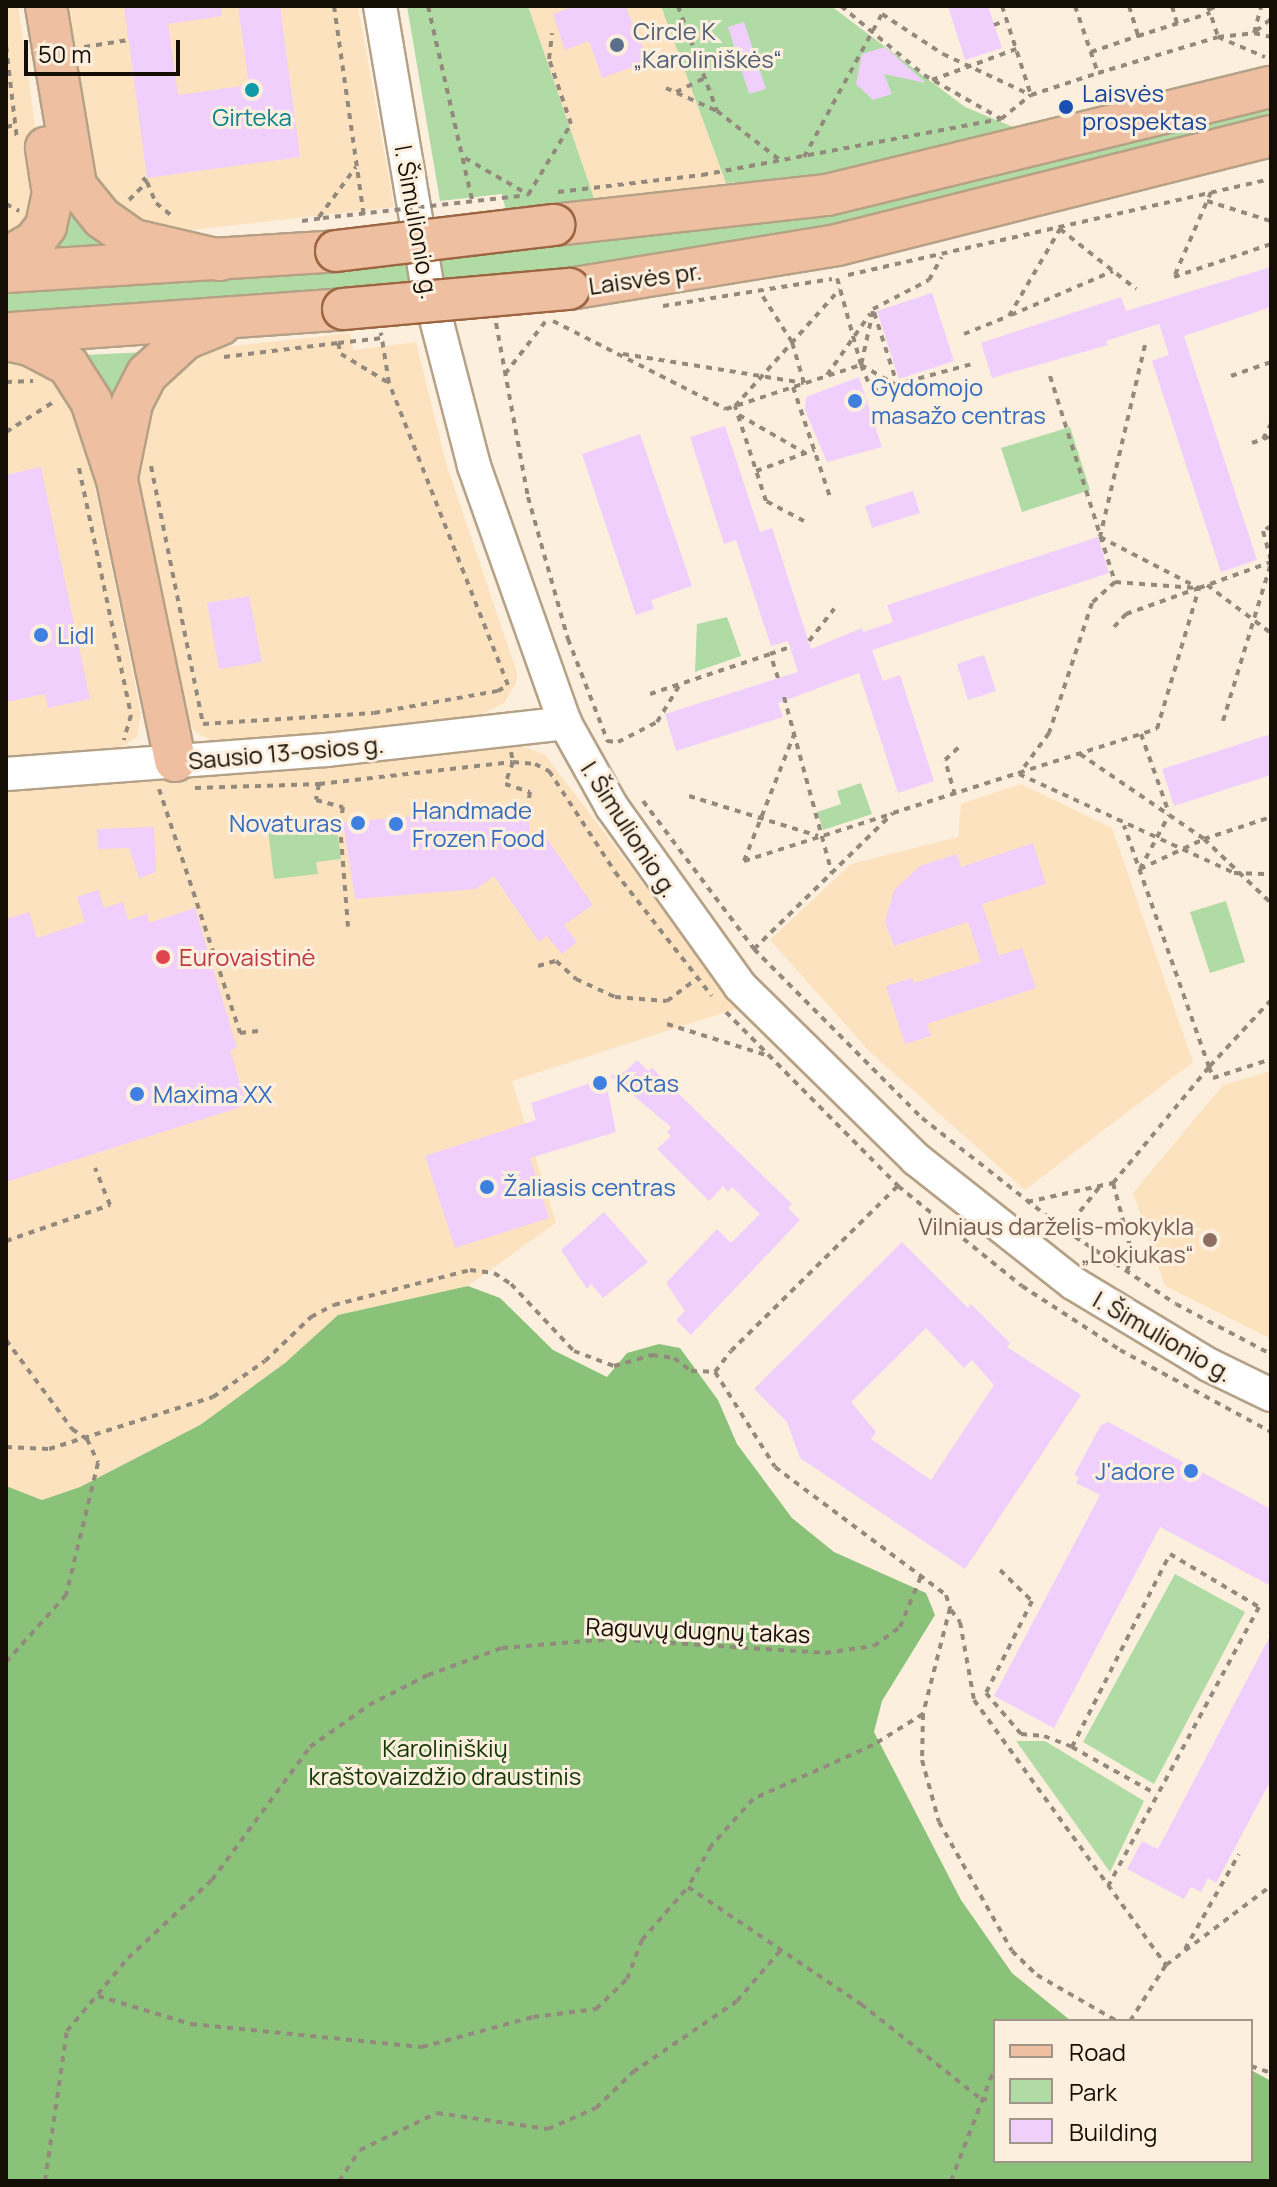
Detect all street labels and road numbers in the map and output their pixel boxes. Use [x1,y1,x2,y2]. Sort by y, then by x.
street label: I. Šimulionio g. [389,143,445,301]
street label: Laisvės pr. [587,256,703,300]
street label: Sausio 13-osios g. [187,729,385,775]
street label: I. Šimulionio g. [575,756,685,902]
street label: I. Šimulionio g. [1088,1285,1238,1387]
street label: Raguvų dugnų takas [585,1612,811,1648]

